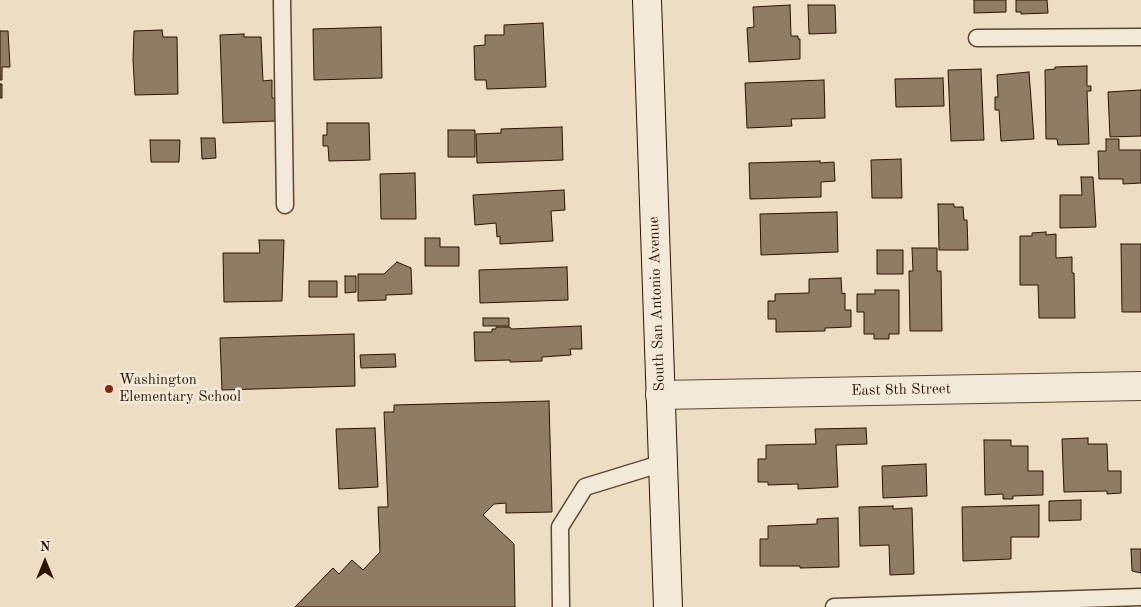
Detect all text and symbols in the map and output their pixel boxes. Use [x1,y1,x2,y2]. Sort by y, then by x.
street label: South San Antonio Avenue [645,216,669,392]
place label: Washington Elementary School [119,371,241,406]
street label: East 8th Street [851,380,951,400]
marker: Washington Elementary School [103,383,115,395]
north arrow [20,537,70,587]
text: N [40,540,50,554]

